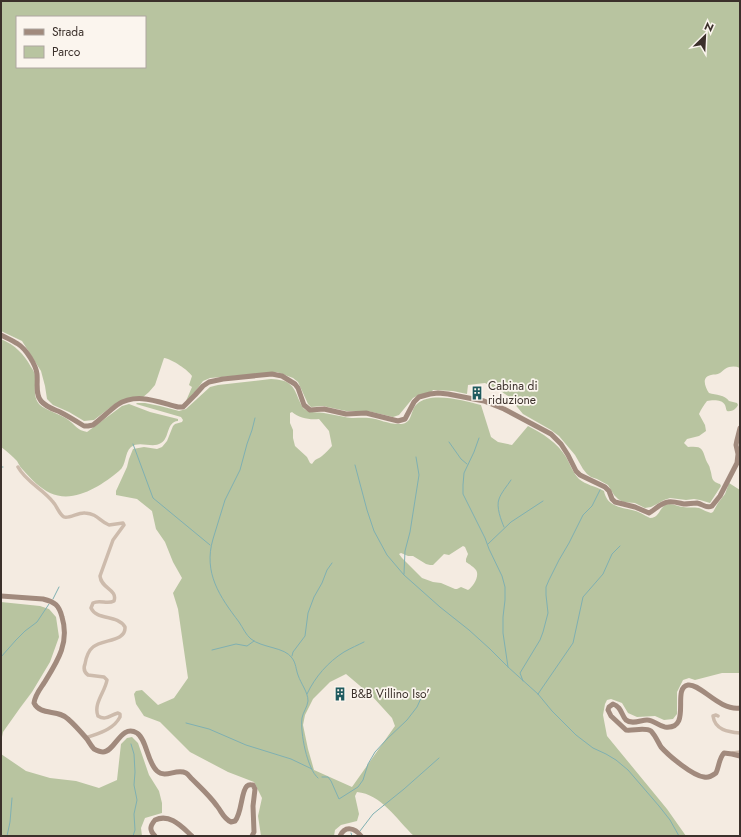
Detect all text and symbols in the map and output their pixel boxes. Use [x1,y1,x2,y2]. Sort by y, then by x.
legend [16,16,146,68]
north arrow [685,16,725,56]
text: N [702,18,716,36]
text: Strada [52,23,84,41]
text: Parco [52,43,81,61]
place label: Cabina di riduzione [488,377,538,409]
building icon: Cabina di riduzione [469,385,485,401]
place label: B&B Villino Iso' [351,685,430,703]
building icon: B&B Villino Iso' [332,686,348,702]

